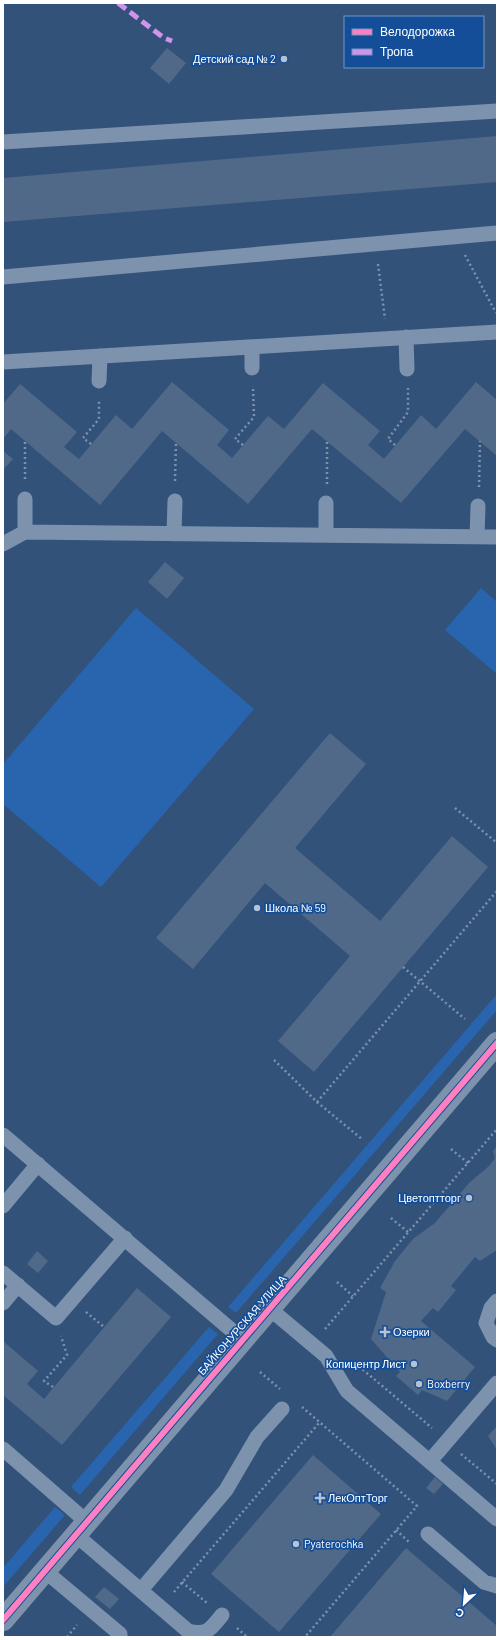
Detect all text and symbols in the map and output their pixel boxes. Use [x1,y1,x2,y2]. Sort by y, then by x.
legend [344,16,484,68]
text: Велодорожка [380,24,455,39]
text: Тропа [380,44,414,59]
place label: Детский сад № 2 [193,52,276,65]
marker: Детский сад № 2 [279,54,289,64]
place label: Школа № 59 [265,901,326,914]
marker: Школа № 59 [252,903,262,913]
place label: Цветоптторг [398,1191,461,1204]
marker: Цветоптторг [464,1193,474,1203]
street label: БАЙКОНУРСКАЯ УЛИЦА [195,1272,289,1377]
place label: Озерки [393,1325,430,1338]
marker: Озерки [380,1327,390,1337]
place label: Копицентр Лист [326,1357,406,1370]
marker: Копицентр Лист [409,1359,419,1369]
place label: Boxberry [427,1377,470,1390]
marker: Boxberry [414,1379,424,1389]
place label: ЛекОптТорг [328,1491,388,1504]
marker: ЛекОптТорг [315,1493,325,1503]
place label: Pyaterochka [304,1537,363,1550]
marker: Pyaterochka [291,1539,301,1549]
north arrow [444,1584,484,1624]
text: С [453,1606,466,1621]

